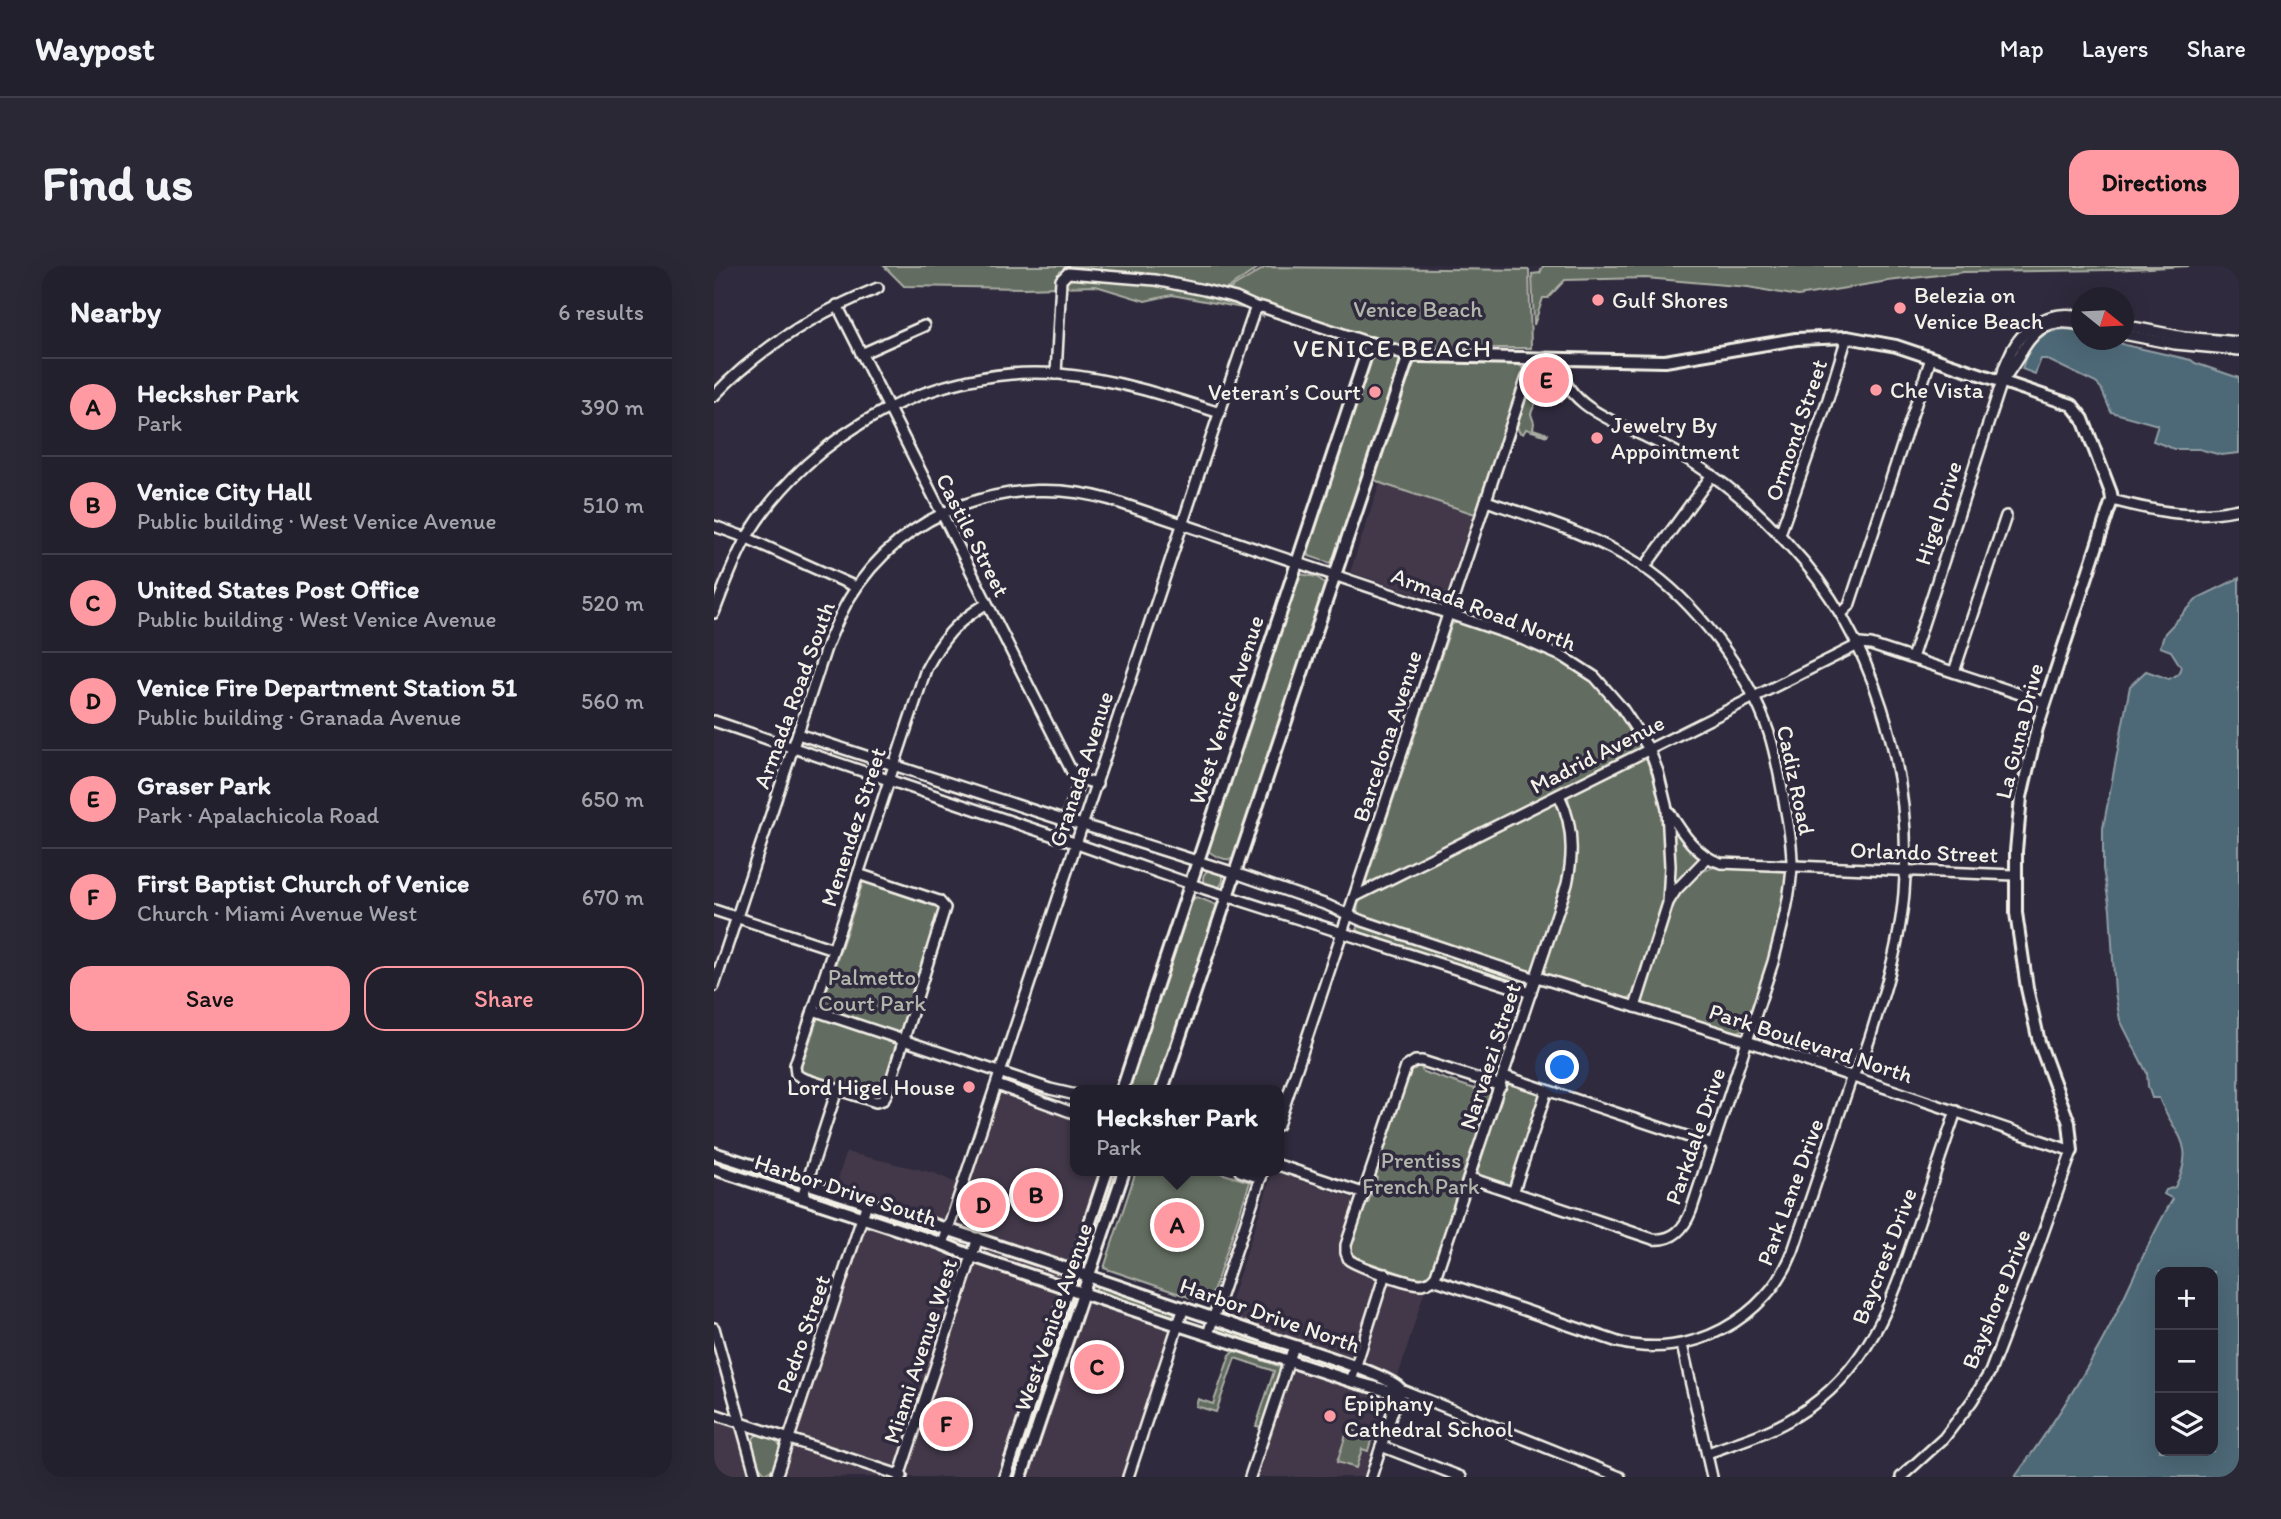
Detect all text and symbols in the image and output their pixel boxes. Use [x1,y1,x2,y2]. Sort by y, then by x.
text: Waypost [35,29,155,68]
text: Map [2000,34,2044,63]
text: Layers [2082,34,2149,63]
text: Share [2187,34,2246,63]
button: Directions [2069,150,2239,215]
text: Find us [42,153,193,212]
place label: Belezia on Venice Beach [1914,281,2044,335]
place label: Gulf Shores [1612,286,1728,314]
north arrow [2071,287,2134,350]
marker: Gulf Shores [1590,292,1606,308]
text: Nearby [70,293,161,330]
park label: Venice Beach [1353,295,1483,323]
text: 6 results [558,298,644,326]
marker: Belezia on Venice Beach [1892,300,1908,316]
district label: VENICE BEACH [1293,332,1493,364]
pin: E [1523,354,1569,406]
street label: Ormond Street [1759,355,1833,505]
place label: Che Vista [1890,376,1984,404]
text: Hecksher Park [137,377,299,409]
place label: Veteran’s Court [1208,378,1361,406]
marker: Che Vista [1868,382,1884,398]
marker: Veteran’s Court [1367,384,1383,400]
text: A [86,393,100,421]
text: 390 m [581,393,644,421]
text: Park [137,409,182,437]
place label: Jewelry By Appointment [1611,411,1740,465]
marker: Jewelry By Appointment [1589,430,1605,446]
street label: Higel Drive [1908,458,1968,568]
street label: Castile Street [930,468,1016,602]
text: Venice City Hall [137,475,312,507]
text: B [86,491,100,519]
text: 510 m [583,491,644,519]
text: Public building · West Venice Avenue [137,507,497,535]
street label: Armada Road North [1388,561,1581,657]
text: United States Post Office [137,573,419,605]
text: C [86,589,100,617]
text: 520 m [581,589,644,617]
street label: Armada Road South [747,598,841,792]
text: Public building · West Venice Avenue [137,605,497,633]
street label: West Venice Avenue [1182,612,1270,808]
street label: Barcelona Avenue [1346,647,1428,825]
street label: La Guna Drive [1989,660,2049,802]
text: Venice Fire Department Station 51 [137,671,517,703]
text: D [85,687,101,715]
text: 560 m [581,687,644,715]
street label: Granada Avenue [1043,688,1119,850]
text: Public building · Granada Avenue [137,703,461,731]
street label: Madrid Avenue [1525,708,1669,800]
street label: Cadiz Road [1771,723,1821,838]
street label: Menendez Street [814,744,892,910]
text: Graser Park [137,769,271,801]
text: E [87,785,99,813]
text: 650 m [581,785,644,813]
text: Park · Apalachicola Road [137,801,379,829]
street label: Orlando Street [1849,835,1999,869]
text: First Baptist Church of Venice [137,867,469,899]
text: F [87,883,99,911]
text: 670 m [582,883,644,911]
text: Church · Miami Avenue West [137,899,417,927]
park label: Palmetto Court Park [818,963,926,1017]
button: Save [70,966,350,1031]
button: Share [364,966,644,1031]
street label: Narvaezi Street [1453,979,1527,1133]
street label: Park Boulevard North [1706,997,1916,1089]
your location [1545,1050,1579,1084]
street label: Parkdale Drive [1658,1064,1732,1208]
place label: Lord Higel House [787,1073,955,1101]
marker: Lord Higel House [961,1079,977,1095]
popup [1070,1085,1284,1176]
text: Hecksher Park [1096,1101,1258,1133]
street label: Park Lane Drive [1750,1115,1830,1269]
text: Park [1096,1133,1141,1161]
park label: Prentiss French Park [1362,1146,1480,1200]
street label: Harbor Drive South [751,1147,941,1233]
pin: B [1013,1169,1059,1221]
pin: D [960,1179,1006,1231]
street label: Baycrest Drive [1845,1184,1923,1328]
pin: A [1154,1199,1200,1251]
street label: West Venice Avenue [1008,1219,1098,1415]
street label: Bayshore Drive [1955,1225,2037,1373]
street label: Miami Avenue West [877,1255,963,1447]
map controls [2155,1267,2218,1456]
button: + [2155,1267,2218,1330]
street label: Pedro Street [770,1271,836,1397]
street label: Harbor Drive North [1176,1271,1364,1359]
button: − [2155,1330,2218,1393]
pin: C [1074,1341,1120,1393]
place label: Epiphany Cathedral School [1344,1389,1514,1443]
button: layers [2155,1393,2218,1456]
pin: F [923,1398,969,1450]
marker: Epiphany Cathedral School [1322,1408,1338,1424]

